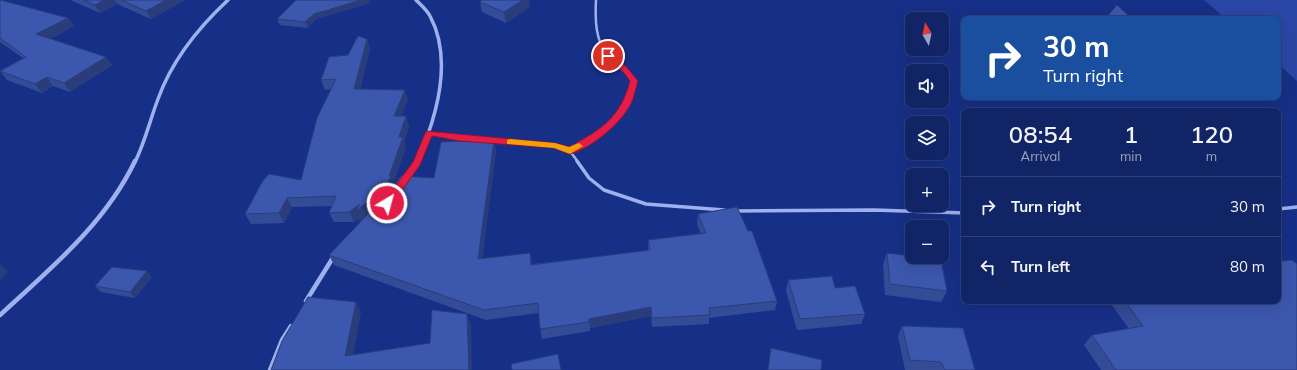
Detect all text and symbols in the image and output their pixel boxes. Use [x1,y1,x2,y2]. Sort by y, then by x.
north arrow [905,12,949,56]
map controls [905,12,949,264]
text: 30 m [1043,29,1109,64]
icon: right [977,32,1029,84]
pin [591,39,625,73]
icon: arrive [597,45,619,67]
button: sound [905,64,949,108]
text: Turn right [1043,64,1123,87]
button: layers [905,116,949,160]
text: 08:54 [1009,119,1072,149]
text: 1 [1124,119,1138,149]
text: 120 [1190,119,1233,149]
text: Arrival [1021,148,1060,164]
text: min [1120,148,1142,164]
text: m [1206,148,1217,164]
button: + [905,168,949,212]
position arrow [366,182,408,224]
icon: right [977,196,999,218]
text: Turn right [1011,197,1081,216]
text: 30 m [1230,197,1265,216]
button: − [905,220,949,264]
icon: left [977,256,999,278]
text: Turn left [1011,257,1070,276]
text: 80 m [1230,257,1265,276]

